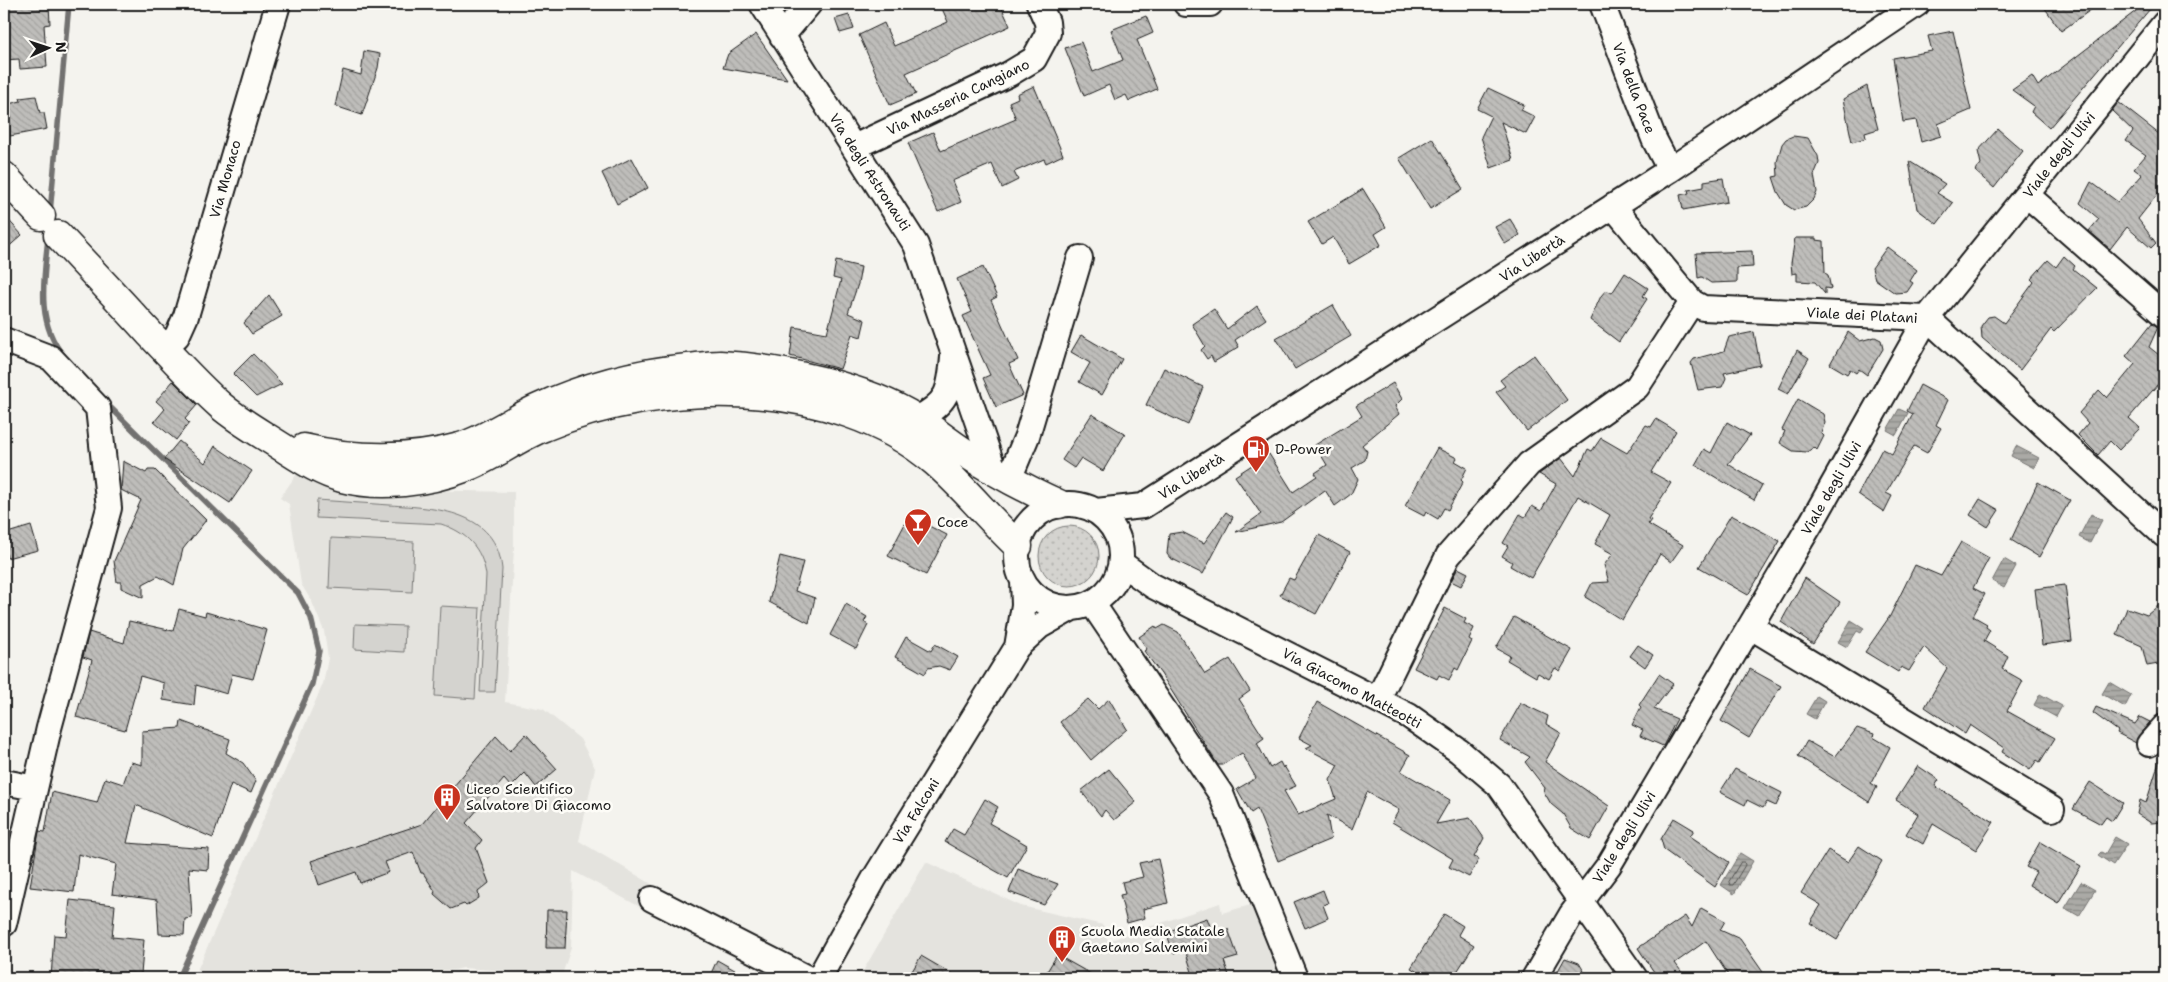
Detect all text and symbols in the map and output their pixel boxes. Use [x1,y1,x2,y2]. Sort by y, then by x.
north arrow [22,22,72,72]
street label: Via della Pace [1608,40,1660,136]
text: N [52,41,70,53]
street label: Via Masseria Cangiano [884,55,1032,139]
street label: Viale degli Ulivi [2019,108,2099,202]
street label: Via degli Astronauti [825,110,915,234]
street label: Via Monaco [205,138,245,220]
street label: Via Libertà [1496,230,1568,286]
street label: Viale dei Platani [1806,303,1918,327]
fuel station icon: D-Power [1241,434,1271,473]
street label: Viale degli Ulivi [1797,438,1865,538]
place label: D-Power [1275,440,1332,458]
street label: Via Libertà [1155,449,1228,503]
bar icon: Coce [903,507,933,546]
place label: Coce [937,513,969,531]
street label: Via Giacomo Matteotti [1279,644,1425,732]
street label: Via Falconi [889,775,943,847]
place label: Liceo Scientifico Salvatore Di Giacomo [466,780,611,814]
building icon: Liceo Scientifico Salvatore Di Giacomo [432,782,462,821]
street label: Viale degli Ulivi [1588,788,1660,886]
place label: Scuola Media Statale Gaetano Salvemini [1081,922,1225,956]
building icon: Scuola Media Statale Gaetano Salvemini [1047,924,1077,963]

